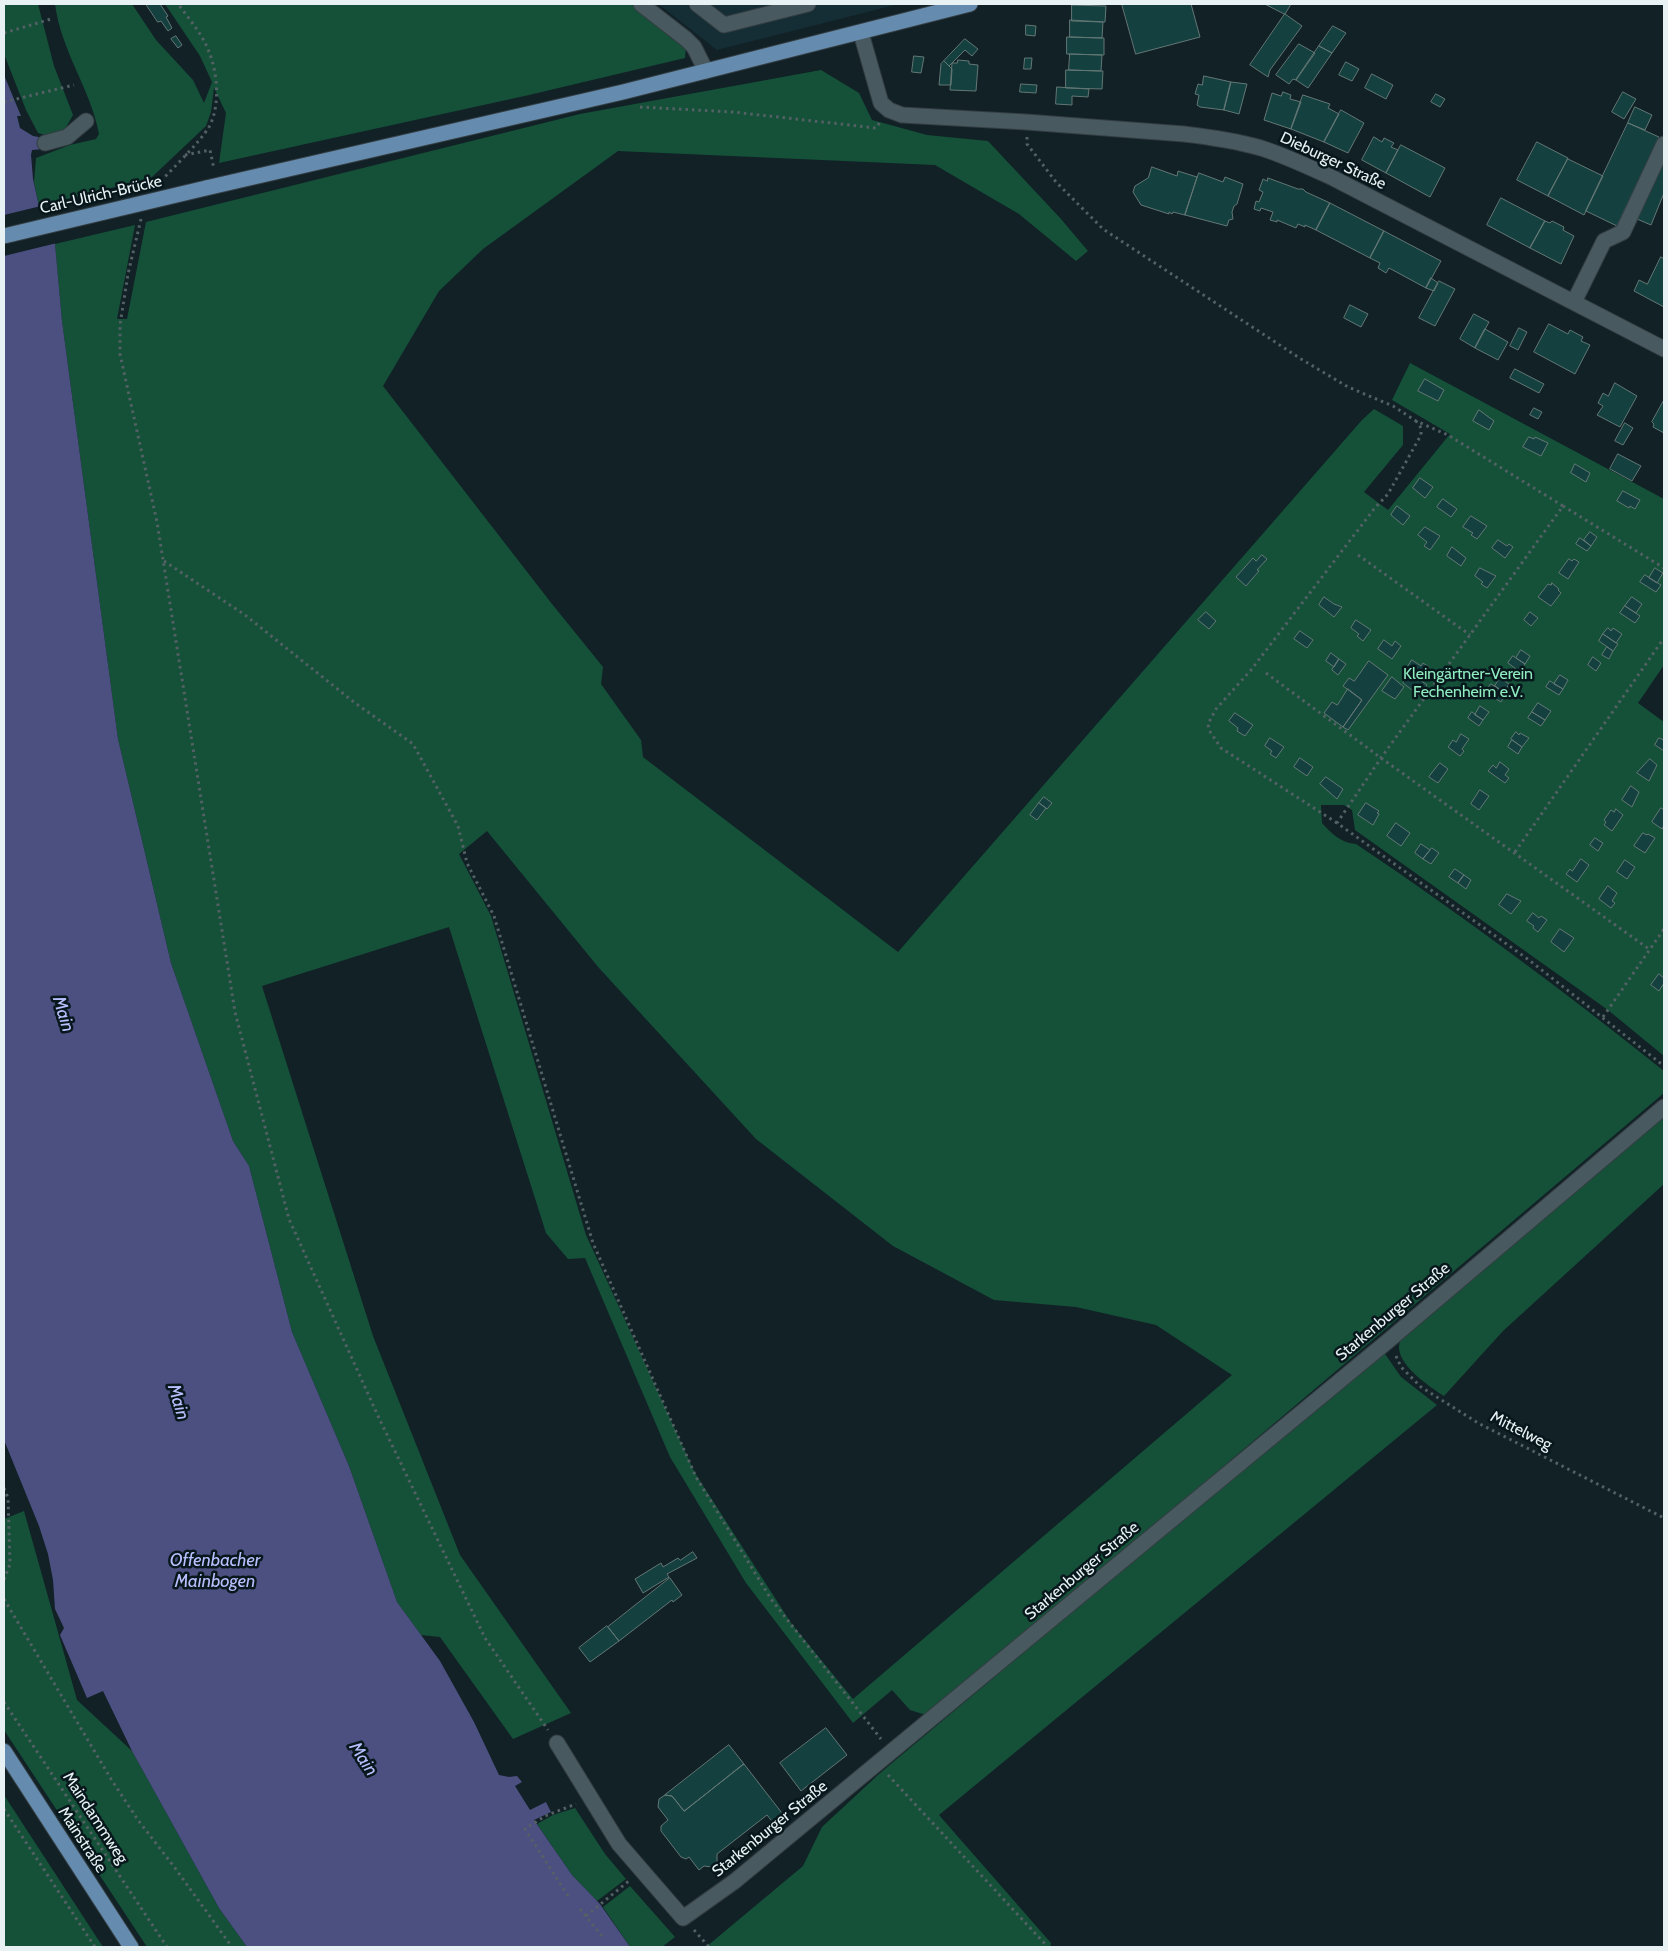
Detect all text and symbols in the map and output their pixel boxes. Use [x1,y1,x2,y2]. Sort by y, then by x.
street label: Dieburger Straße [1277,128,1389,194]
street label: Carl-Ulrich-Brücke [38,172,164,218]
park label: Kleingärtner-Verein Fechenheim e.V. [1403,664,1533,702]
water label: Main [47,993,79,1035]
street label: Starkenburger Straße [1332,1259,1454,1365]
water label: Main [162,1381,194,1423]
street label: Mittelweg [1487,1407,1555,1455]
street label: Starkenburger Straße [1021,1518,1143,1624]
water label: Offenbacher Mainbogen [170,1550,260,1592]
water label: Main [344,1738,382,1780]
street label: Maindammweg [58,1769,132,1867]
street label: Starkenburger Straße [709,1777,831,1881]
street label: Mainstraße [54,1803,110,1877]

